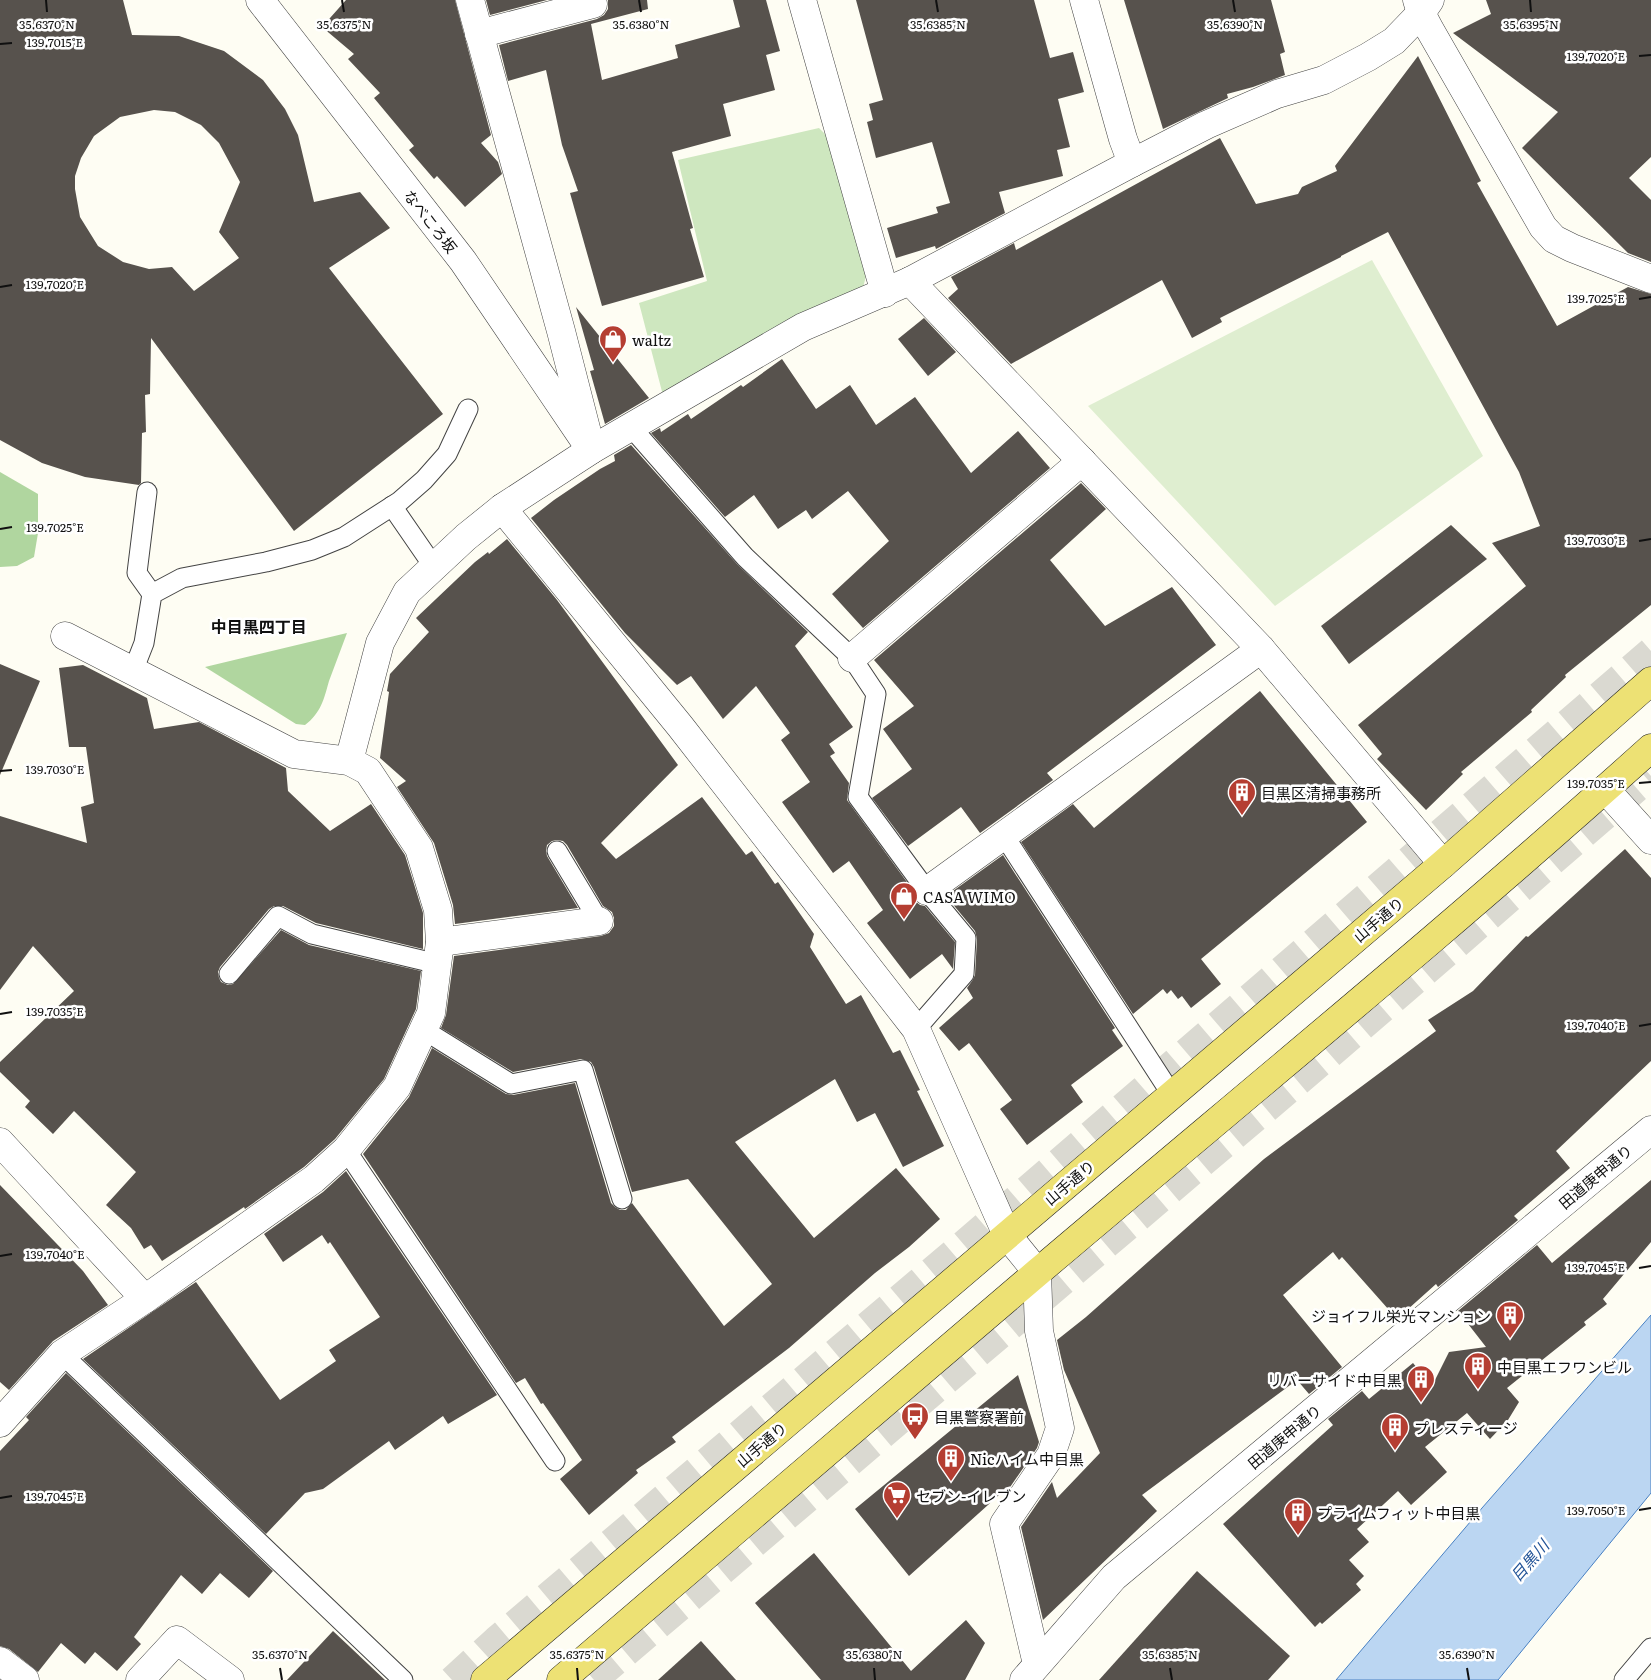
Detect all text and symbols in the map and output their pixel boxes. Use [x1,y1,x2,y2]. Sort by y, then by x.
text: 35.6370°N [19,15,75,33]
text: 35.6375°N [317,15,371,33]
text: 35.6380°N [612,15,670,33]
text: 35.6385°N [910,15,966,33]
text: 35.6390°N [1207,15,1263,33]
text: 35.6395°N [1503,15,1559,33]
text: 139.7015°E [27,33,84,51]
text: 139.7020°E [1567,47,1626,65]
street label: なべころ坂 [399,184,463,258]
text: 139.7020°E [26,275,85,293]
text: 139.7025°E [1567,289,1625,307]
shop icon: waltz [598,324,628,363]
place label: waltz [632,328,671,351]
text: 139.7025°E [26,518,84,536]
text: 139.7030°E [1567,531,1626,549]
district label: 中目黒四丁目 [211,614,307,638]
text: 139.7030°E [26,760,85,778]
text: 139.7035°E [1567,774,1625,792]
building icon: 目黒区清掃事務所 [1227,777,1257,816]
place label: 目黒区清掃事務所 [1261,781,1381,804]
shop icon: CASA WIMO [889,881,919,920]
place label: CASA WIMO [923,885,1016,908]
street label: 山手通り [1348,891,1408,947]
text: 139.7035°E [26,1002,84,1020]
text: 139.7040°E [1566,1016,1626,1034]
street label: 田道庚申通り [1553,1138,1637,1214]
street label: 山手通り [1039,1154,1099,1210]
text: 139.7040°E [25,1245,85,1263]
text: 139.7045°E [1567,1258,1625,1276]
building icon: ジョイフル栄光マンション [1495,1300,1525,1339]
place label: ジョイフル栄光マンション [1311,1304,1491,1327]
building icon: 中目黒エフワンビル [1463,1351,1493,1390]
place label: 中目黒エフワンビル [1497,1355,1632,1378]
building icon: リバーサイド中目黒 [1406,1364,1436,1403]
place label: リバーサイド中目黒 [1267,1368,1402,1391]
street label: 田道庚申通り [1242,1398,1326,1474]
bus stop icon: 目黒警察署前 [900,1401,930,1440]
place label: 目黒警察署前 [934,1405,1024,1428]
building icon: プレスティージ [1380,1412,1410,1451]
street label: 山手通り [731,1416,791,1472]
place label: プレスティージ [1414,1416,1518,1439]
building icon: Nicハイム中目黒 [936,1443,966,1482]
place label: Nicハイム中目黒 [970,1447,1084,1470]
supermarket icon: セブン-イレブン [882,1480,912,1519]
place label: セブン-イレブン [916,1484,1026,1507]
text: 139.7045°E [26,1487,84,1505]
building icon: プライムフィット中目黒 [1283,1497,1313,1536]
place label: プライムフィット中目黒 [1317,1501,1481,1524]
text: 139.7050°E [1567,1501,1626,1519]
water label: 目黒川 [1504,1533,1555,1586]
text: 35.6370°N [252,1645,308,1663]
text: 35.6375°N [550,1645,604,1663]
text: 35.6380°N [845,1645,903,1663]
text: 35.6385°N [1142,1645,1198,1663]
text: 35.6390°N [1439,1645,1495,1663]

